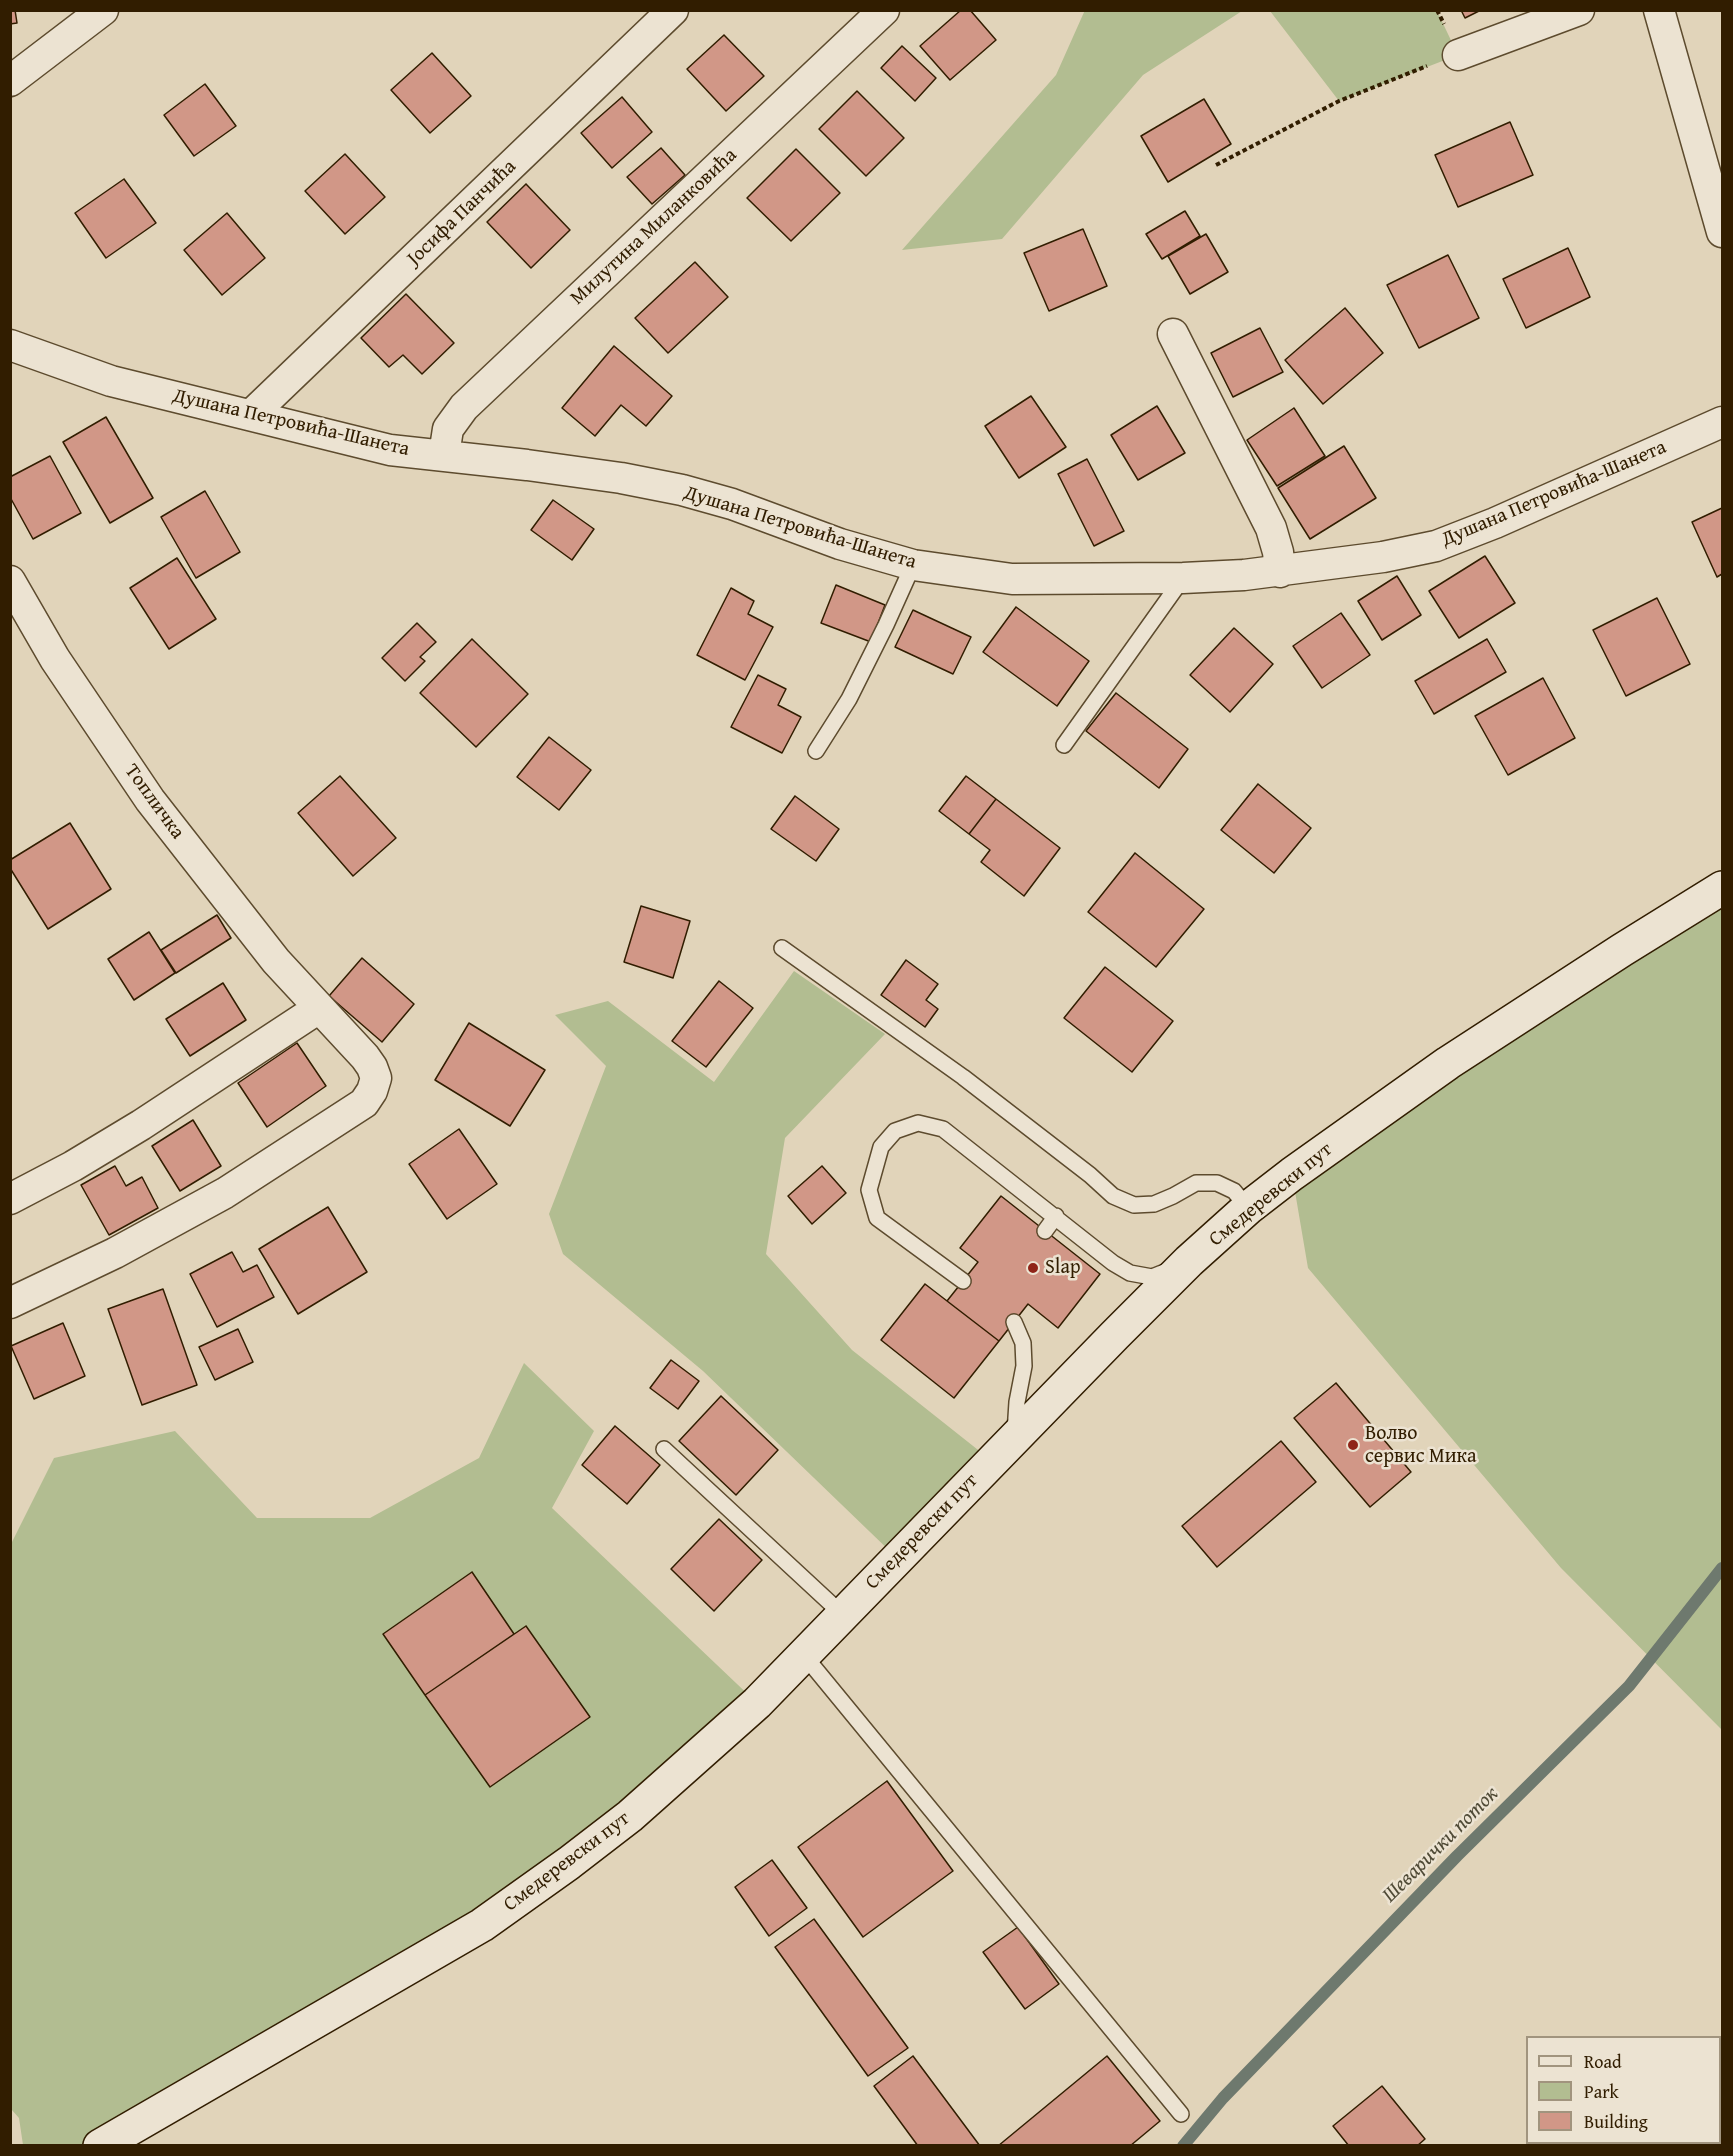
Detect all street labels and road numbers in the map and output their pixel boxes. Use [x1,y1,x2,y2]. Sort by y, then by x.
street label: Милутина Миланковића [566,144,742,310]
street label: Јосифа Панчића [403,155,521,271]
street label: Душана Петровића-Шанета [171,384,411,462]
street label: Душана Петровића-Шанета [1438,436,1670,552]
street label: Душана Петровића-Шанета [681,481,919,575]
street label: Топличка [119,760,189,844]
street label: Смедеревски пут [1205,1138,1337,1252]
street label: Смедеревски пут [861,1469,983,1595]
street label: Смедеревски пут [499,1807,635,1917]

